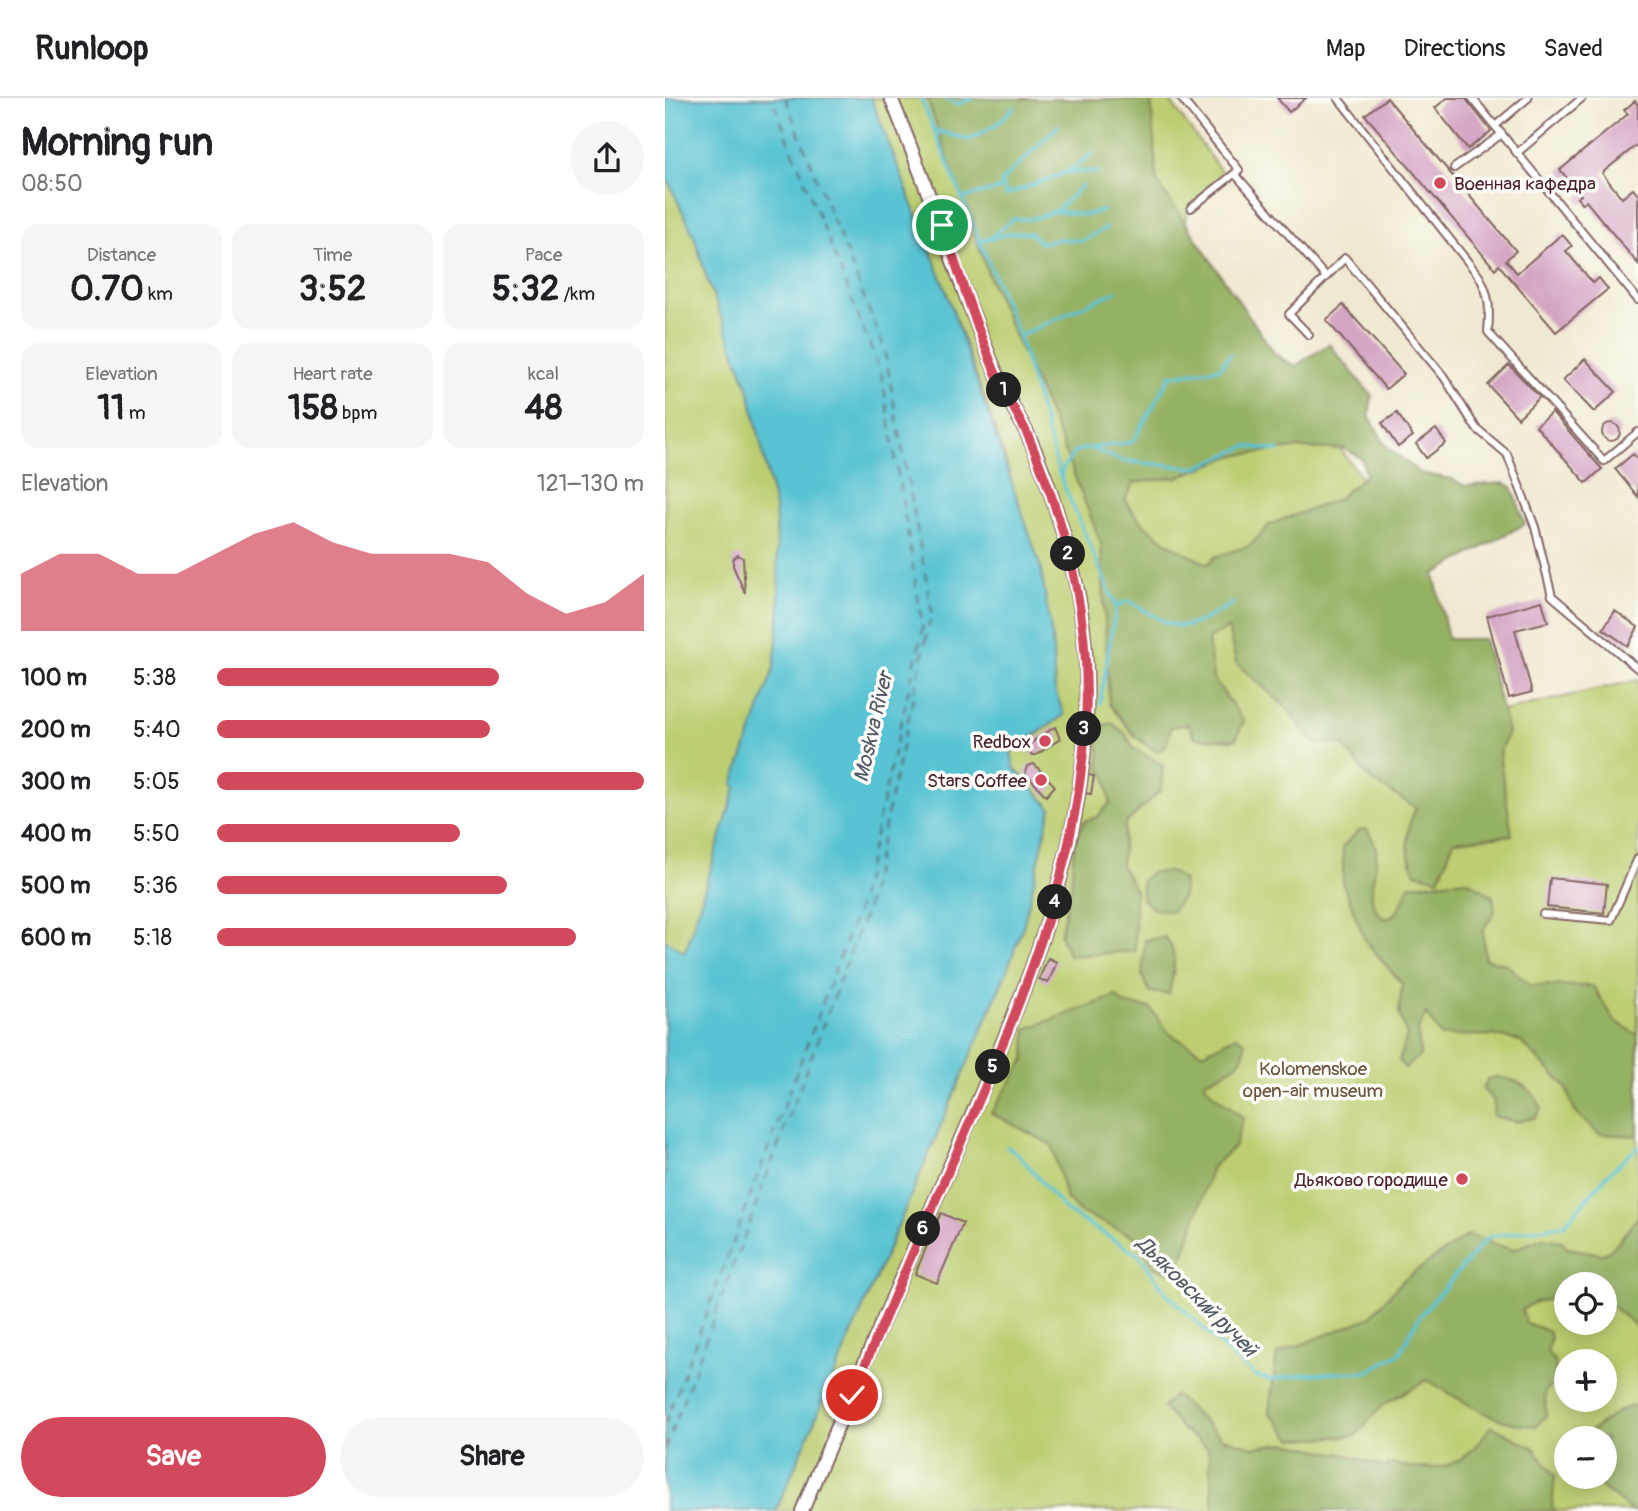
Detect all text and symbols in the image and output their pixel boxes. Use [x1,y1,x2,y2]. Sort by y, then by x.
text: Runloop [35,28,149,69]
text: Map [1326,34,1366,63]
text: Directions [1404,34,1505,63]
text: Saved [1543,34,1603,63]
text: Morning run [21,119,213,167]
button: share [570,121,644,195]
text: 08:50 [21,169,83,198]
place label: Военная кафедра [1454,172,1596,196]
marker: Военная кафедра [1432,175,1448,191]
pin [912,195,972,255]
icon: arrive [923,206,961,244]
text: Distance [87,243,156,267]
text: Time [313,243,352,267]
text: Pace [525,243,562,267]
text: 0.70 [70,267,144,311]
text: 3:52 [299,267,366,311]
text: 5:32 [492,267,559,311]
text: km [144,282,173,306]
text: /km [559,282,595,306]
text: Elevation [85,362,158,386]
text: Heart rate [292,362,373,386]
text: kcal [528,362,559,386]
pin: 1 [987,372,1021,408]
text: 1 [1000,377,1007,401]
text: 11 [97,386,125,430]
text: 158 [288,386,338,430]
text: 48 [525,386,562,430]
text: m [125,401,146,425]
text: bpm [338,401,377,425]
text: Elevation [21,469,109,498]
text: 121–130 m [537,469,644,498]
pin: 2 [1051,536,1085,572]
text: 2 [1062,541,1073,565]
text: 100 m [21,663,87,692]
text: 5:38 [133,663,176,692]
water label: Moskva River [848,667,900,785]
pin: 3 [1067,712,1101,746]
text: 200 m [21,715,91,744]
text: 5:40 [133,715,181,744]
text: 3 [1078,716,1089,740]
place label: Redbox [972,730,1031,754]
marker: Redbox [1037,733,1053,749]
text: 300 m [21,767,91,796]
text: 5:05 [133,767,180,796]
place label: Stars Coffee [927,769,1028,793]
marker: Stars Coffee [1033,772,1049,788]
text: 400 m [21,819,91,848]
text: 5:50 [133,819,180,848]
text: 500 m [21,871,90,900]
text: 5:36 [133,871,178,900]
pin: 4 [1037,884,1073,920]
text: 4 [1049,889,1060,913]
text: 600 m [21,923,91,952]
text: 5:18 [133,923,172,952]
pin: 5 [975,1049,1011,1084]
text: 5 [987,1054,998,1078]
park label: Kolomenskoe open-air museum [1243,1057,1383,1103]
place label: Дьяково городище [1294,1168,1449,1192]
marker: Дьяково городище [1454,1171,1470,1187]
pin: 6 [905,1212,941,1246]
text: 6 [917,1216,928,1240]
water label: Дьяковский ручей [1130,1230,1264,1364]
map controls [1554,1272,1617,1489]
button: locate [1554,1272,1617,1335]
button: + [1554,1349,1617,1412]
pin [822,1365,882,1425]
icon: check [833,1376,871,1414]
button: Save [21,1417,326,1497]
button: Share [340,1417,644,1497]
button: − [1554,1426,1617,1489]

